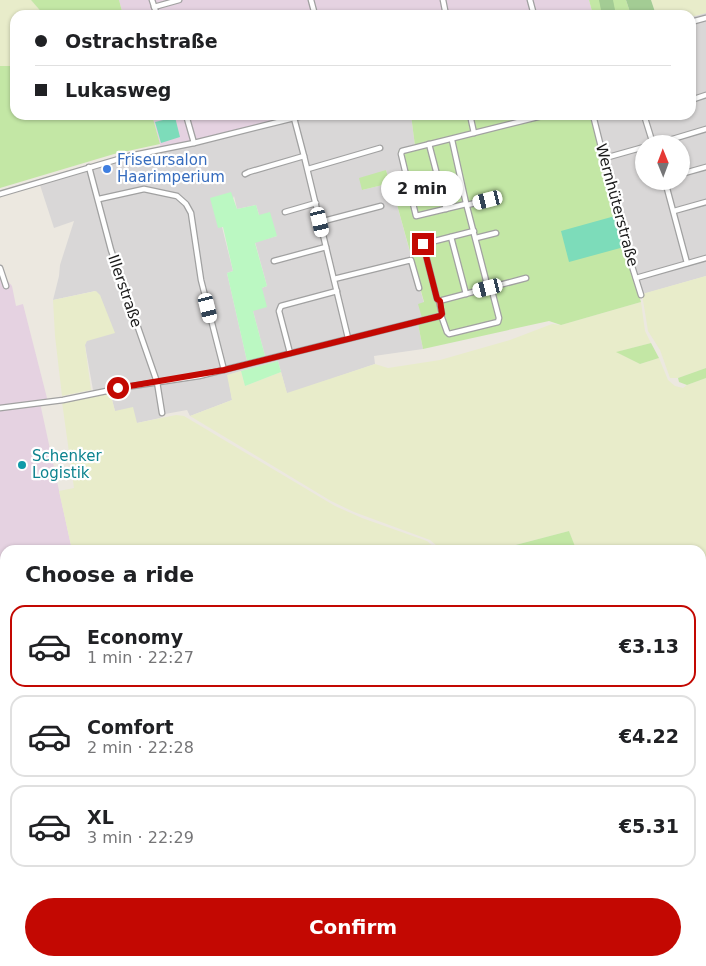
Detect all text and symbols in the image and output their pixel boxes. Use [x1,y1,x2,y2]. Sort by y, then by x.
text: Ostrachstraße [65,30,218,52]
text: Lukasweg [65,79,171,101]
north arrow [635,135,690,190]
map controls [635,135,690,190]
street label: Wernhüterstraße [592,142,642,268]
place label: Friseursalon Haarimperium [117,151,225,186]
marker: Friseursalon Haarimperium [101,163,113,175]
callout: 2 min [382,172,464,206]
text: 2 min [397,179,447,198]
car [471,189,504,211]
car [309,206,330,238]
route end [412,233,434,255]
street label: Illerstraße [104,252,146,330]
car [471,277,504,299]
car [197,292,218,324]
route start [107,377,129,399]
place label: Schenker Logistik [32,447,102,482]
marker: Schenker Logistik [16,459,28,471]
text: Choose a ride [25,562,194,587]
icon: car [27,624,72,669]
text: Economy [87,626,183,648]
text: €3.13 [619,635,679,657]
text: 1 min · 22:27 [87,648,194,667]
icon: car [27,714,72,759]
text: Comfort [87,716,174,738]
text: €4.22 [619,725,679,747]
text: 2 min · 22:28 [87,738,194,757]
icon: car [27,804,72,849]
text: XL [87,806,114,828]
text: €5.31 [619,815,679,837]
text: 3 min · 22:29 [87,828,194,847]
button: Confirm [25,898,681,956]

